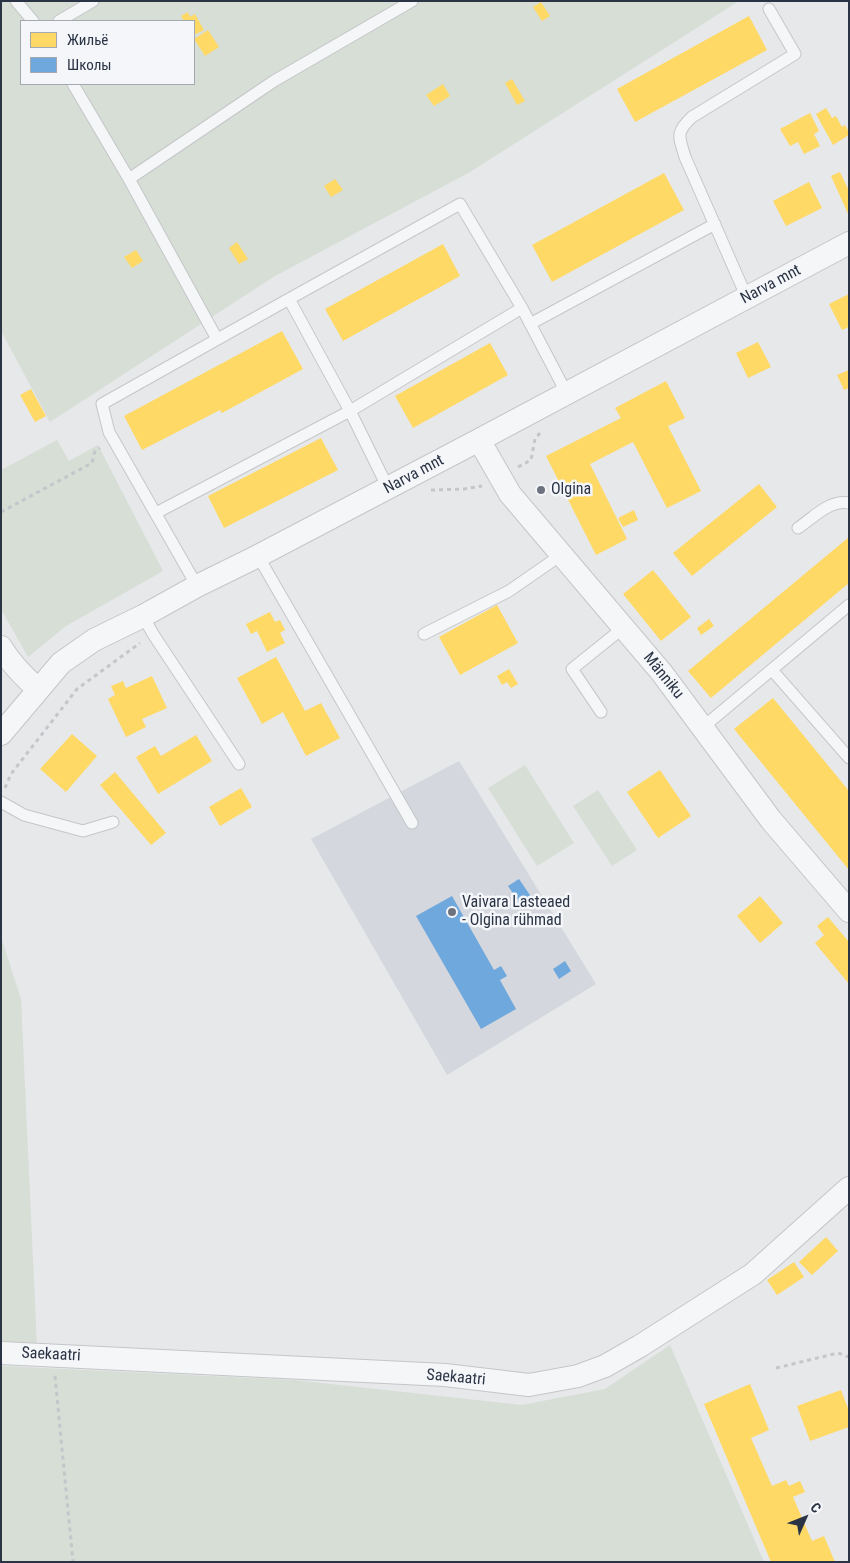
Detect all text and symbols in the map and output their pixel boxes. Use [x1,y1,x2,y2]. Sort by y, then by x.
legend [20,20,195,85]
text: Жильё [67,31,108,49]
text: Школы [67,56,112,74]
street label: Narva mnt [738,261,804,309]
street label: Narva mnt [381,451,447,499]
place label: Olgina [551,480,591,500]
marker: Olgina [535,484,547,496]
street label: Männiku [639,649,687,703]
place label: Vaivara Lasteaed - Olgina rühmad [462,893,570,931]
marker: Vaivara Lasteaed - Olgina rühmad [446,906,458,918]
street label: Saekaatri [21,1344,81,1366]
street label: Saekaatri [426,1366,486,1390]
north arrow [780,1493,830,1543]
text: С [807,1499,824,1516]

